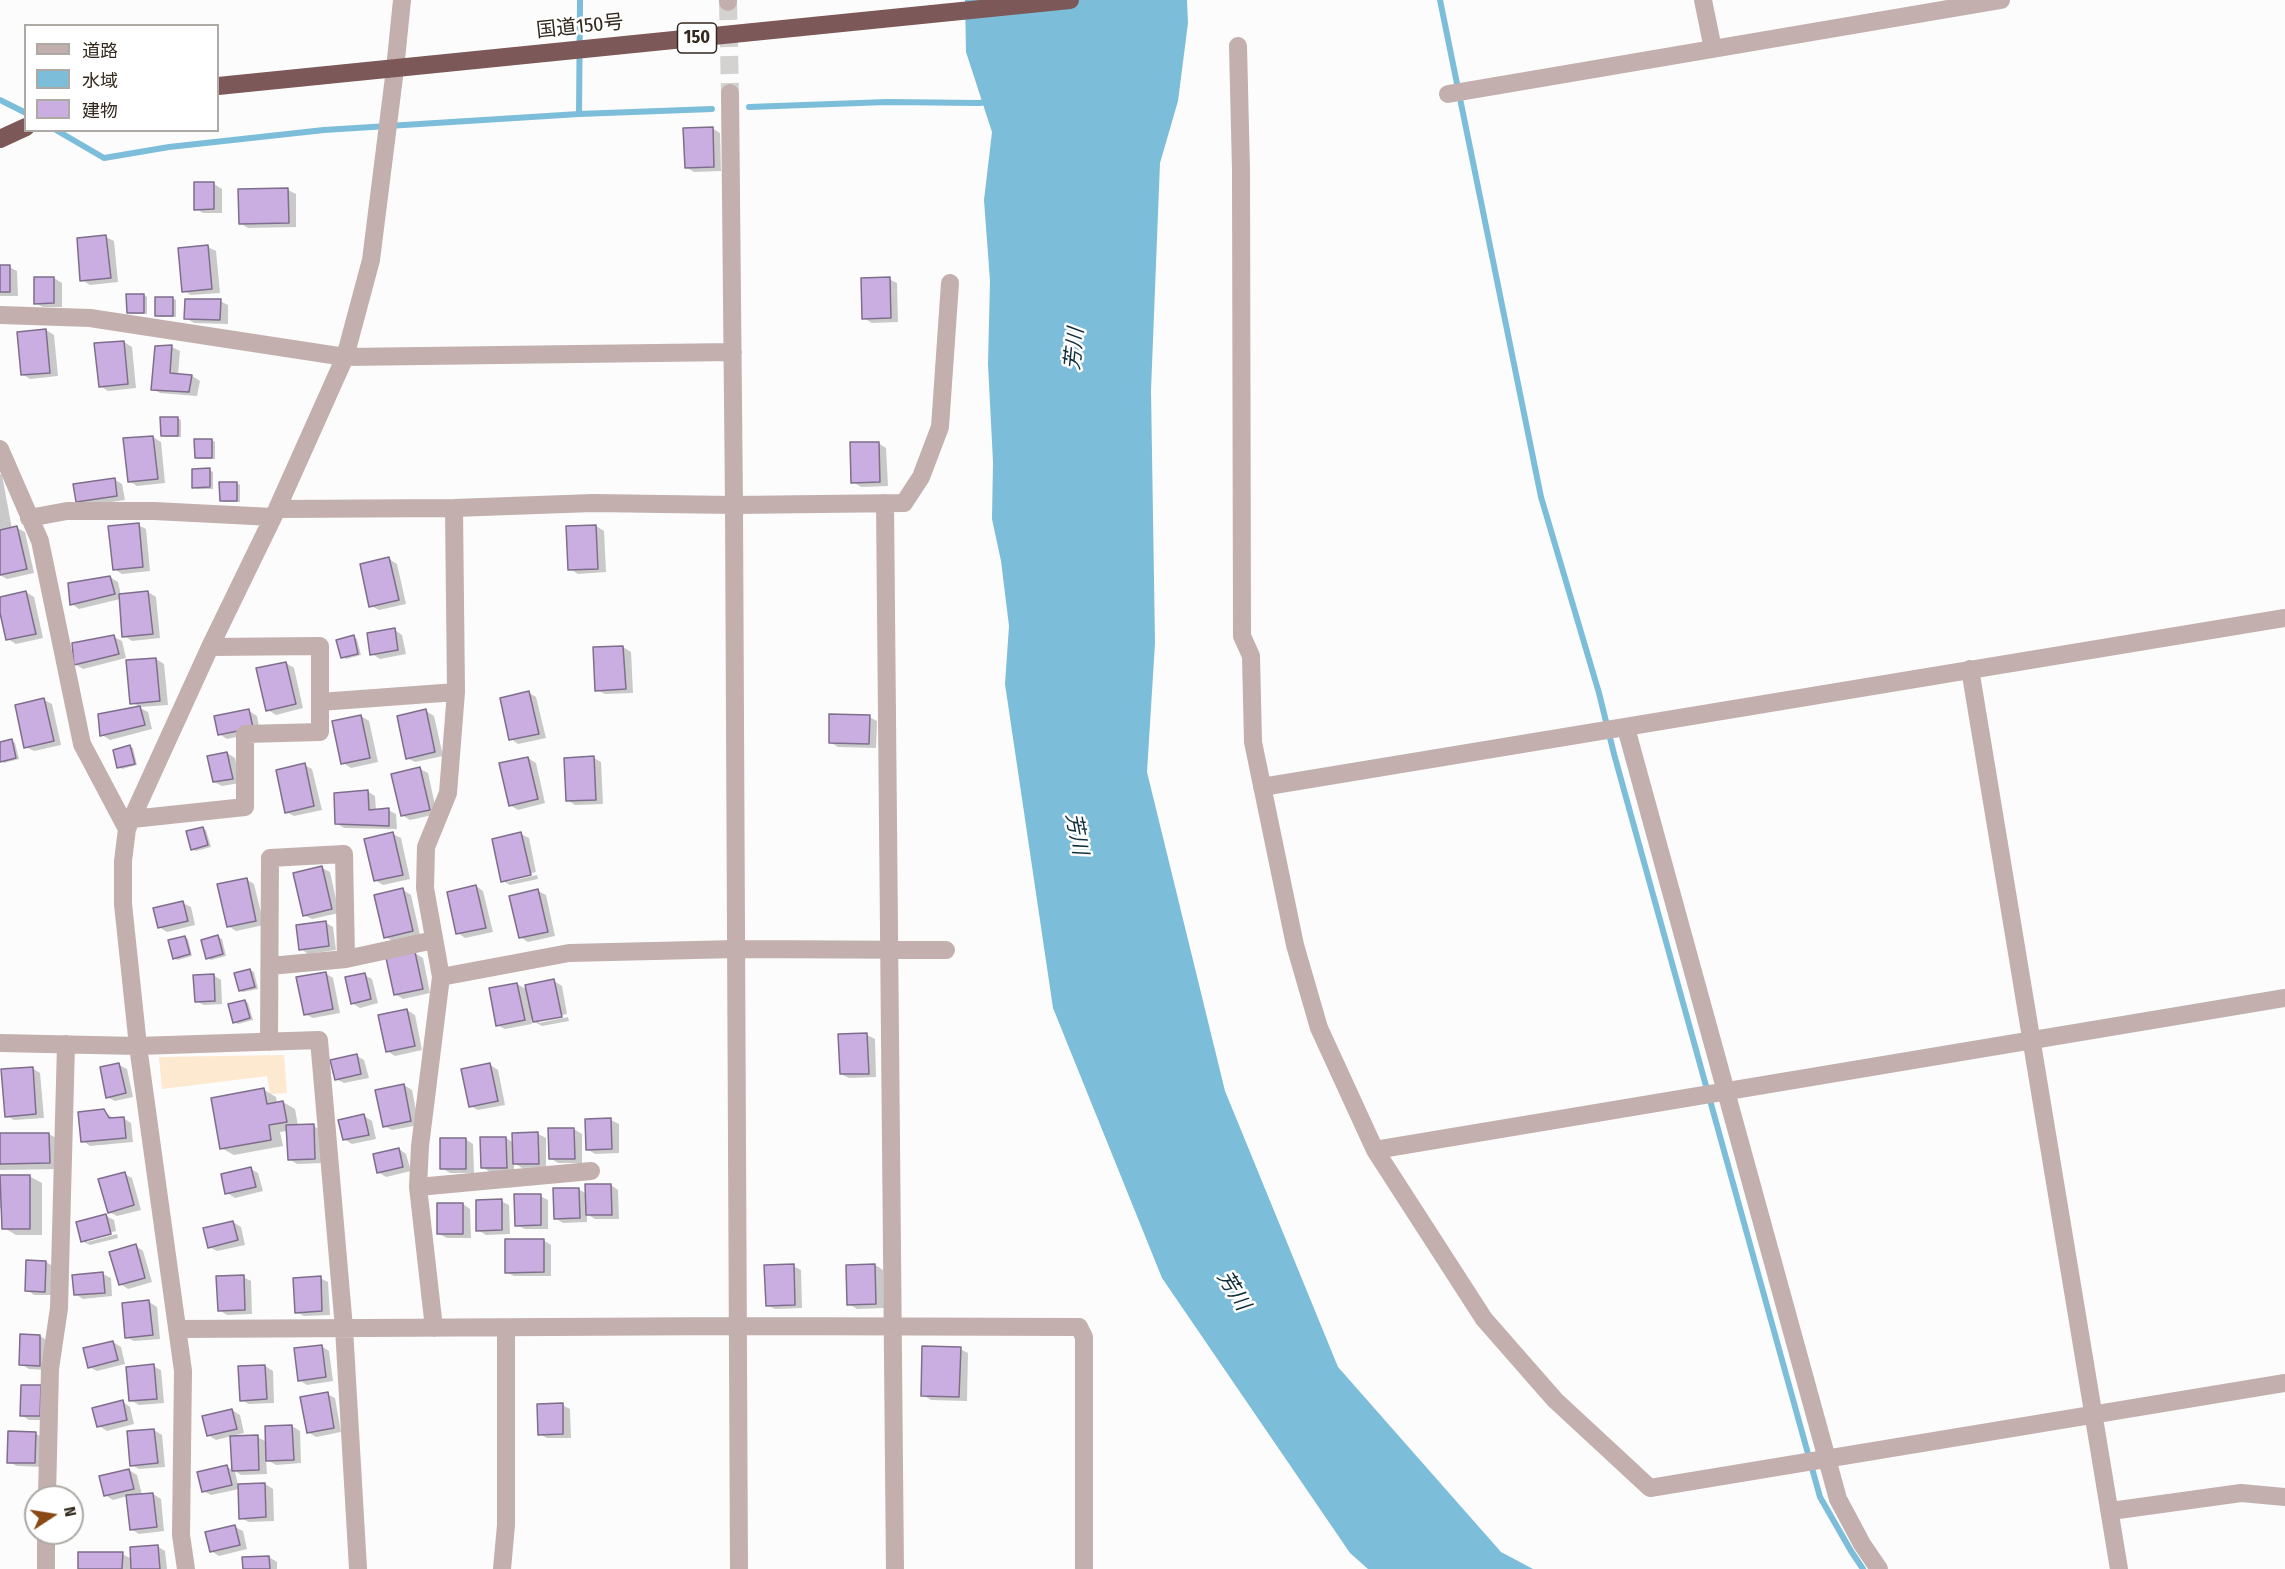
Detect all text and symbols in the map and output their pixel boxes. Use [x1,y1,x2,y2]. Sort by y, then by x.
street label: 国道150号 [535,10,625,44]
road number: 150 [678,23,716,53]
legend [24,24,219,132]
text: 道路 [82,40,118,62]
text: 水域 [82,70,118,92]
text: 建物 [82,100,118,122]
water label: 芳川 [1060,327,1090,371]
water label: 芳川 [1060,811,1092,857]
water label: 芳川 [1211,1267,1255,1315]
north arrow [24,1485,84,1545]
text: N [60,1505,80,1518]

